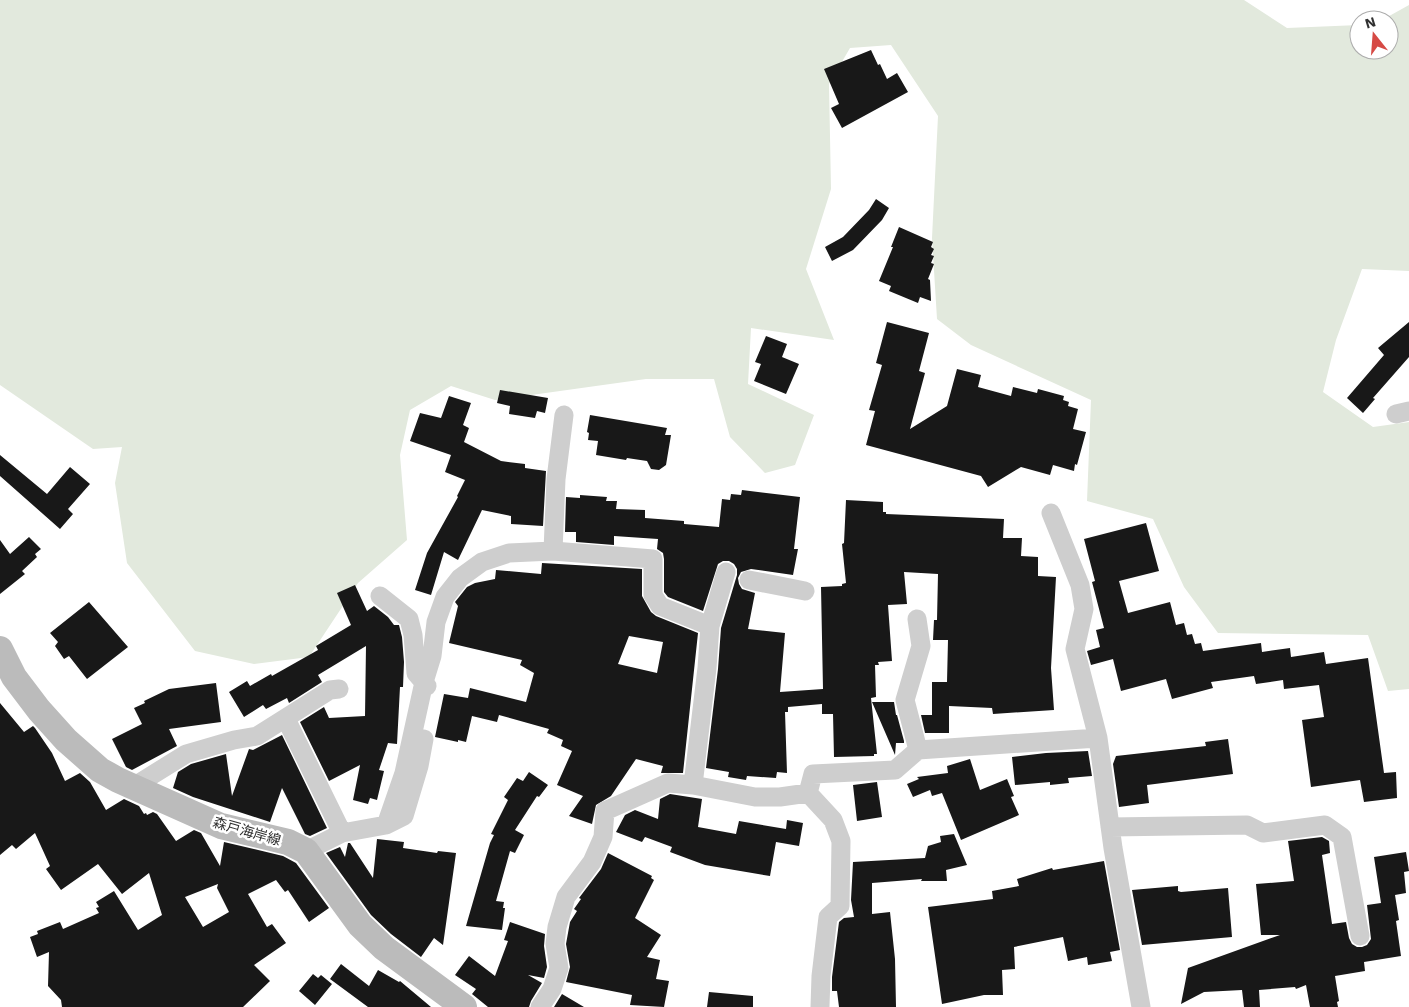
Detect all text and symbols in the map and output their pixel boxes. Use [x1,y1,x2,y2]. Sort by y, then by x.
north arrow [1349,10,1399,60]
text: N [1363,13,1377,32]
street label: 森戸海岸線 [211,814,283,848]

